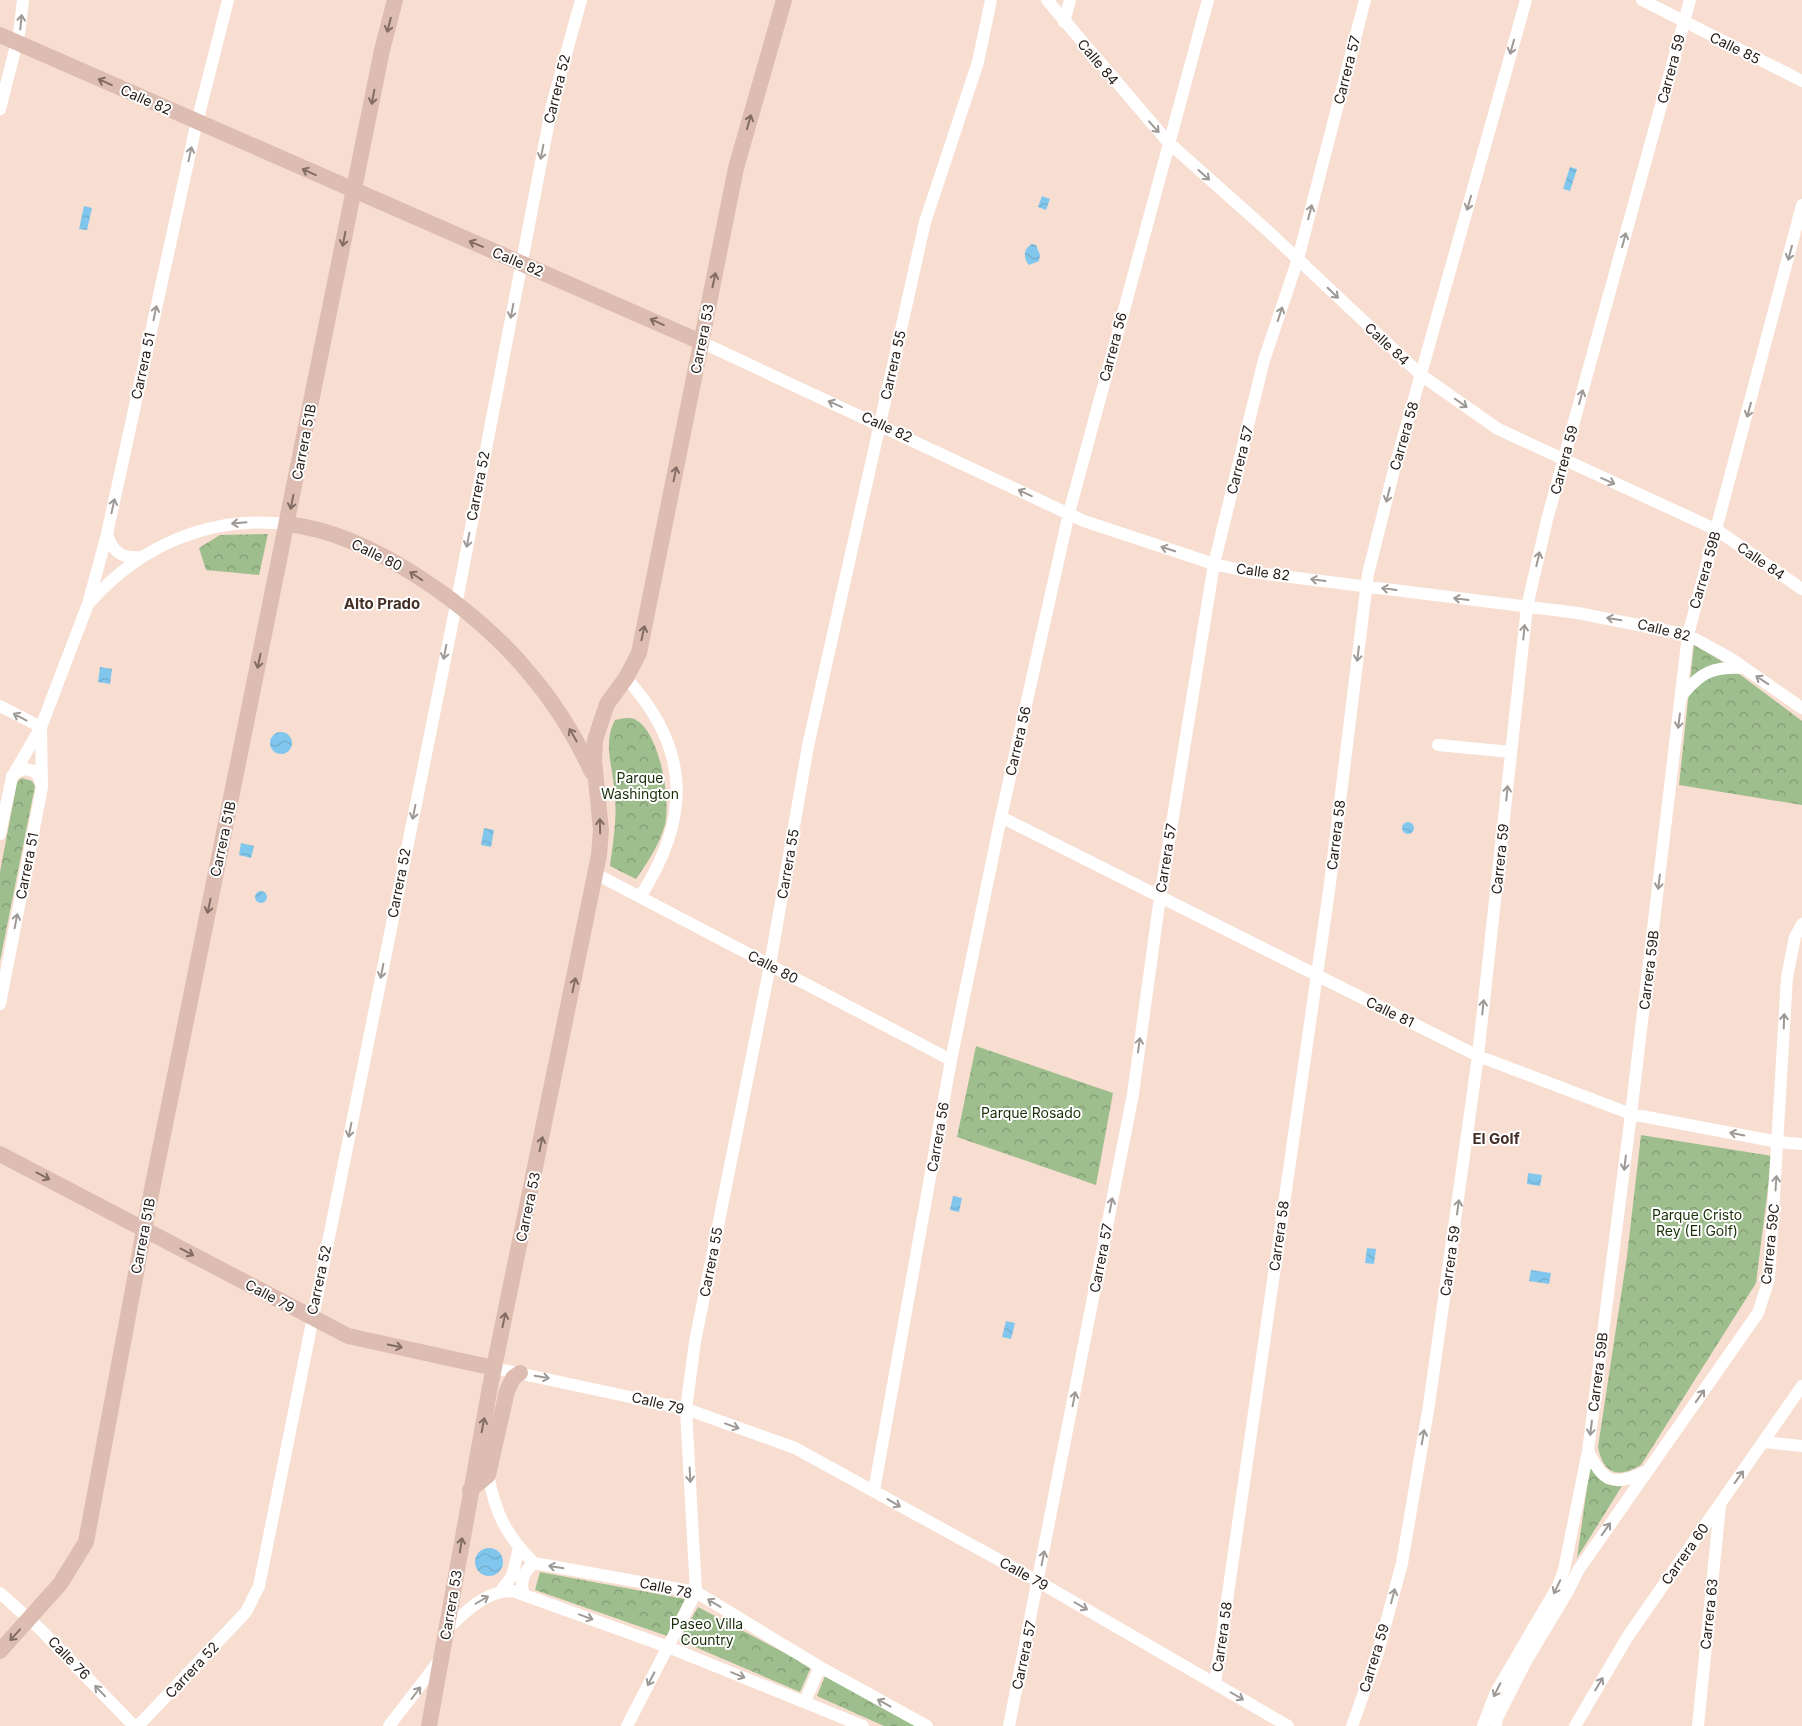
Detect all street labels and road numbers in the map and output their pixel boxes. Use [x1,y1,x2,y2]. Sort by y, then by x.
street label: Calle 85 [1707,28,1763,67]
street label: Carrera 59 [1653,32,1688,105]
street label: Carrera 57 [1330,34,1363,106]
street label: Calle 84 [1074,35,1122,88]
street label: Carrera 52 [540,52,573,125]
street label: Calle 82 [118,81,174,118]
street label: Calle 82 [490,243,546,280]
street label: Carrera 53 [686,302,717,375]
street label: Carrera 56 [1095,310,1130,383]
street label: Calle 84 [1362,319,1413,368]
street label: Carrera 55 [876,328,909,401]
street label: Carrera 51 [127,331,158,401]
street label: Carrera 58 [1386,399,1421,472]
street label: Carrera 51B [288,402,319,481]
street label: Calle 82 [859,407,915,446]
street label: Carrera 59 [1546,423,1581,496]
street label: Carrera 57 [1223,424,1256,496]
street label: Carrera 52 [462,449,493,522]
street label: Carrera 59B [1685,529,1724,611]
street label: Calle 80 [349,535,405,574]
street label: Calle 84 [1734,538,1789,583]
street label: Calle 82 [1235,559,1291,584]
street label: Calle 82 [1636,615,1692,644]
street label: Carrera 56 [1001,704,1034,777]
street label: Carrera 51B [206,799,239,878]
street label: Carrera 58 [1323,799,1348,871]
street label: Carrera 57 [1152,822,1179,894]
street label: Carrera 59 [1487,823,1512,895]
street label: Carrera 55 [773,828,802,900]
street label: Carrera 51 [12,831,41,901]
street label: Carrera 52 [383,846,414,919]
street label: Carrera 59B [1635,929,1662,1011]
street label: Calle 80 [745,946,801,987]
street label: Calle 81 [1363,993,1417,1030]
street label: Carrera 56 [923,1100,952,1173]
street label: Carrera 53 [512,1170,543,1243]
street label: Carrera 51B [127,1196,158,1275]
street label: Carrera 58 [1265,1200,1292,1272]
street label: Carrera 59C [1757,1203,1782,1285]
street label: Carrera 57 [1085,1222,1116,1294]
street label: Carrera 55 [695,1225,726,1298]
street label: Carrera 59 [1436,1225,1463,1297]
street label: Carrera 52 [303,1243,334,1316]
street label: Calle 79 [243,1276,298,1316]
street label: Carrera 59B [1584,1331,1611,1413]
street label: Calle 79 [630,1388,686,1417]
street label: Carrera 60 [1657,1520,1712,1588]
street label: Calle 79 [997,1553,1052,1594]
street label: Carrera 53 [436,1568,465,1641]
street label: Calle 78 [638,1574,694,1601]
street label: Carrera 63 [1696,1578,1721,1650]
street label: Carrera 58 [1208,1601,1235,1673]
street label: Carrera 57 [1008,1619,1039,1691]
street label: Carrera 59 [1355,1621,1392,1694]
street label: Calle 76 [45,1633,94,1683]
street label: Carrera 52 [161,1638,222,1701]

